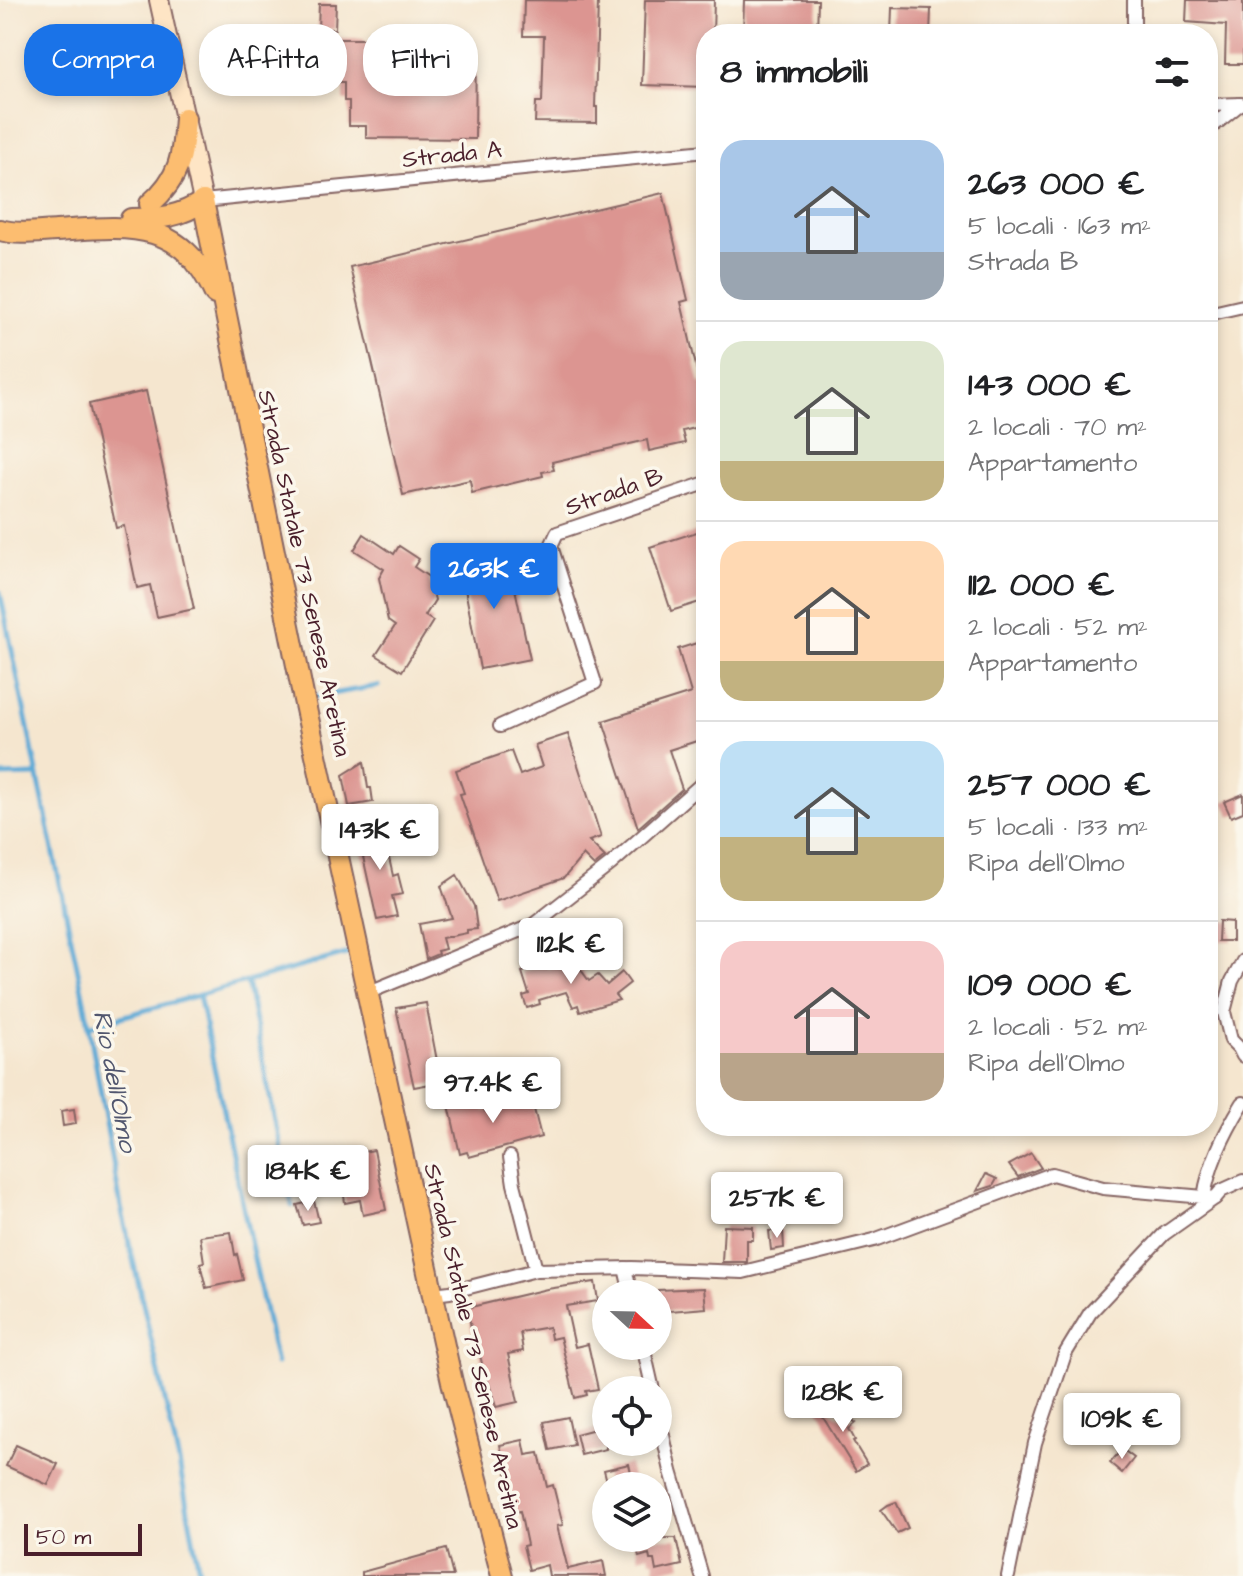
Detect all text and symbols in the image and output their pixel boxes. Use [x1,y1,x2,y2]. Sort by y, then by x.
chip: Compra [24,24,183,96]
chip: Affitta [199,24,347,96]
chip: Filtri [363,24,478,96]
text: 8 immobili [720,48,868,96]
icon: filters [1150,50,1194,94]
street label: Strada A [401,133,504,177]
text: 263 000 € [968,160,1145,208]
icon: home [784,172,880,268]
text: 5 locali · 163 m² [968,208,1151,244]
text: Strada B [968,244,1078,280]
text: 143 000 € [968,361,1131,409]
icon: home [784,373,880,469]
street label: Strada Statale 73 Senese Aretina [249,387,360,760]
text: 2 locali · 70 m² [968,409,1147,445]
text: Appartamento [968,445,1137,481]
street label: Strada B [561,459,668,525]
pin: 263K € [429,543,559,611]
text: 263K € [448,551,540,587]
text: 112 000 € [968,561,1115,609]
icon: home [784,573,880,669]
text: 2 locali · 52 m² [968,609,1148,645]
text: Appartamento [968,645,1137,681]
text: 257 000 € [968,761,1151,809]
icon: home [784,773,880,869]
pin: 143K € [315,804,445,872]
text: 5 locali · 133 m² [968,809,1148,845]
text: 143K € [339,812,421,848]
text: Ripa dell'Olmo [968,845,1125,881]
pin: 112K € [506,918,636,986]
text: 112K € [537,926,605,962]
text: 109 000 € [968,961,1132,1009]
icon: home [784,973,880,1069]
water label: Rio dell'Olmo [84,1007,147,1157]
text: 2 locali · 52 m² [968,1009,1148,1045]
text: Ripa dell'Olmo [968,1045,1125,1081]
pin: 97.4K € [419,1057,567,1125]
text: 97.4K € [444,1065,542,1101]
pin: 184K € [243,1145,373,1213]
text: 184K € [266,1153,350,1189]
street label: Strada Statale 73 Senese Aretina [414,1160,532,1532]
pin: 257K € [712,1172,842,1240]
text: 257K € [729,1180,825,1216]
north arrow [592,1280,672,1360]
map controls [592,1280,672,1552]
pin: 128K € [778,1366,908,1434]
text: 128K € [802,1374,884,1410]
button: locate [592,1376,672,1456]
pin: 109K € [1057,1393,1187,1461]
text: 109K € [1081,1401,1163,1437]
button: layers [592,1472,672,1552]
scale bar [24,1520,142,1556]
text: 50 m [36,1522,91,1553]

